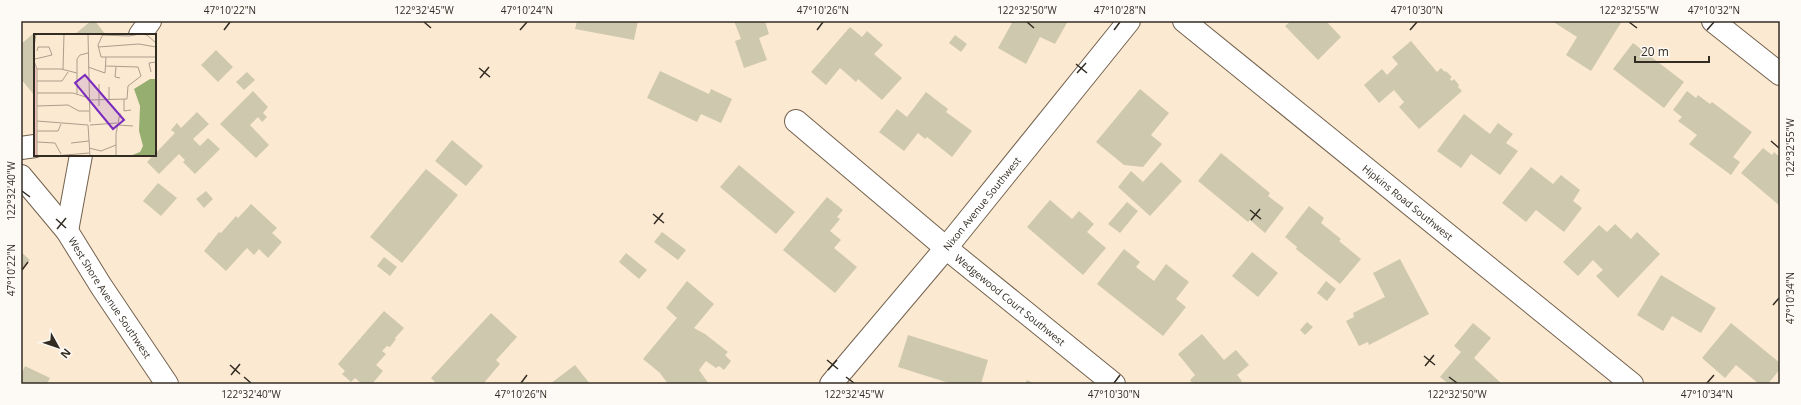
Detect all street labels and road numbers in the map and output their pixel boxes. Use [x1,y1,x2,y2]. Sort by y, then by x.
street label: Nixon Avenue Southwest [940,154,1024,253]
street label: Hipkins Road Southwest [1359,161,1456,244]
street label: West Shore Avenue Southwest [65,234,155,361]
street label: Wedgewood Court Southwest [952,251,1069,349]

